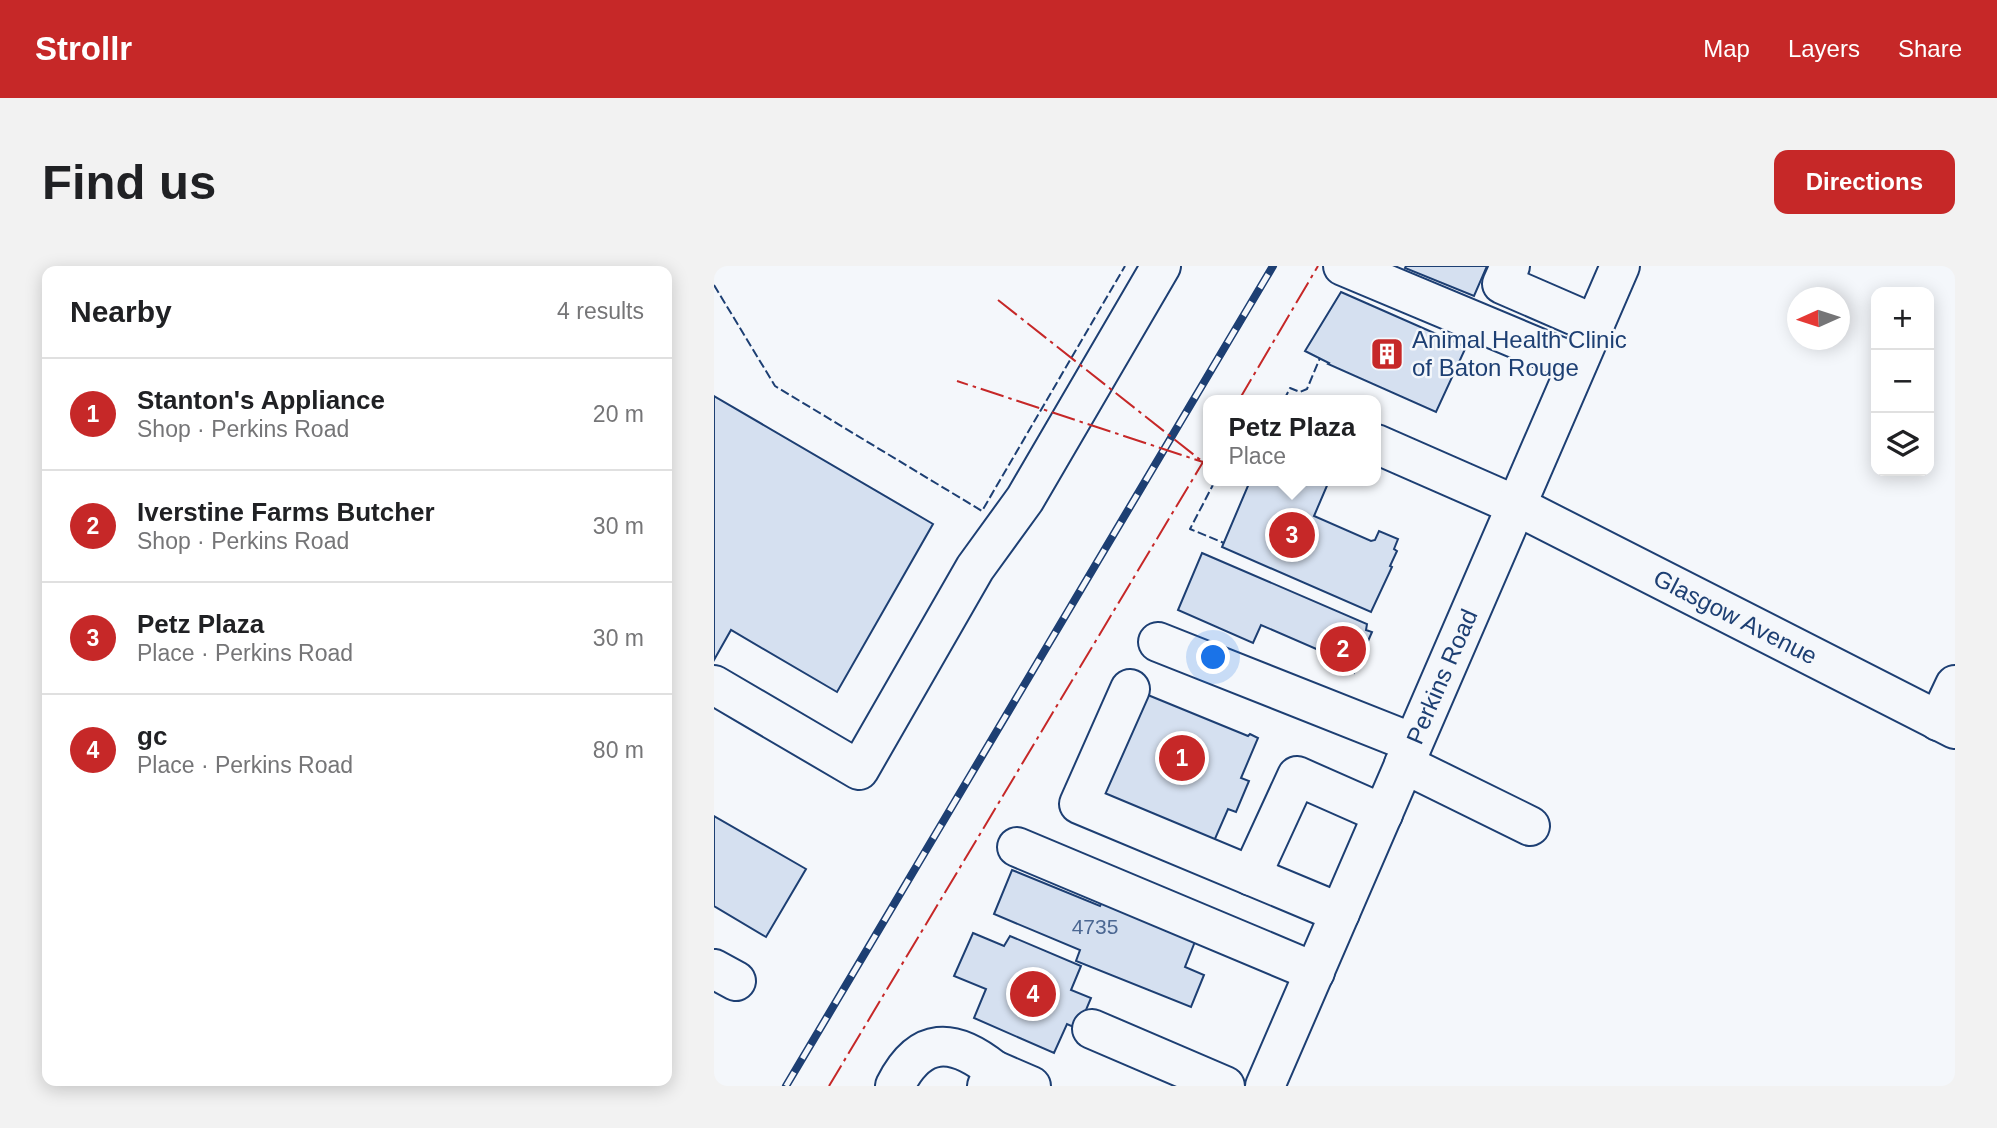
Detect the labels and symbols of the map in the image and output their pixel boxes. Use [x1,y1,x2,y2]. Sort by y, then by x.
north arrow [1787,287,1850,350]
place label: Animal Health Clinic of Baton Rouge [1412,326,1627,381]
building icon: Animal Health Clinic of Baton Rouge [1368,335,1406,373]
pin: 3 [1269,509,1315,561]
street label: Glasgow Avenue [1649,564,1822,670]
street label: Perkins Road [1401,605,1483,748]
pin: 2 [1320,623,1366,675]
your location [1196,640,1230,674]
pin: 1 [1159,732,1205,784]
house number: 4735 [1072,915,1118,938]
pin: 4 [1010,968,1056,1020]

